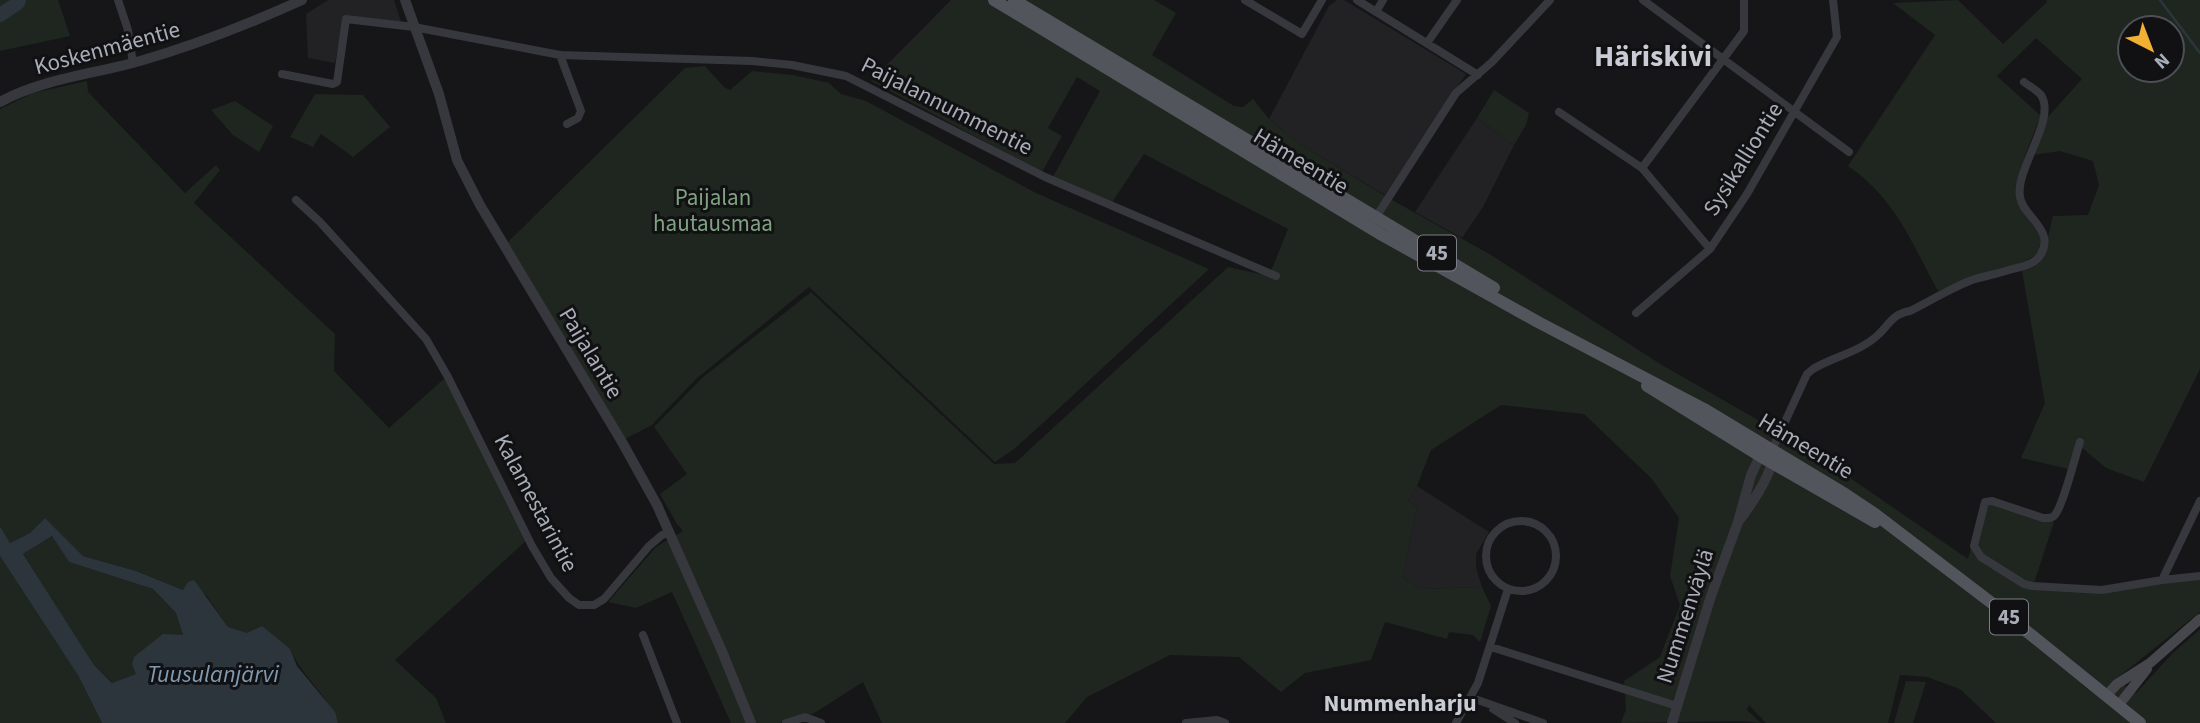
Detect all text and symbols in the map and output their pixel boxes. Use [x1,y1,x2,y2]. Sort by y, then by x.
street label: Koskenmäentie [30,13,184,83]
north arrow [2116,14,2186,84]
district label: Häriskivi [1594,35,1712,78]
text: N [2148,46,2175,75]
street label: Paijalannummentie [855,48,1039,164]
street label: Sysikalliontie [1695,96,1791,222]
street label: Hämeentie [1247,120,1355,202]
park label: Paijalan hautausmaa [653,181,773,240]
road number: 45 [1418,236,1456,270]
street label: Paijalantie [551,301,631,405]
street label: Hämeentie [1752,405,1860,487]
street label: Kalamestarintie [486,428,586,578]
street label: Nummenväylä [1648,545,1722,687]
road number: 45 [1990,600,2028,634]
water label: Tuusulanjärvi [147,657,279,692]
district label: Nummenharju [1323,686,1477,721]

